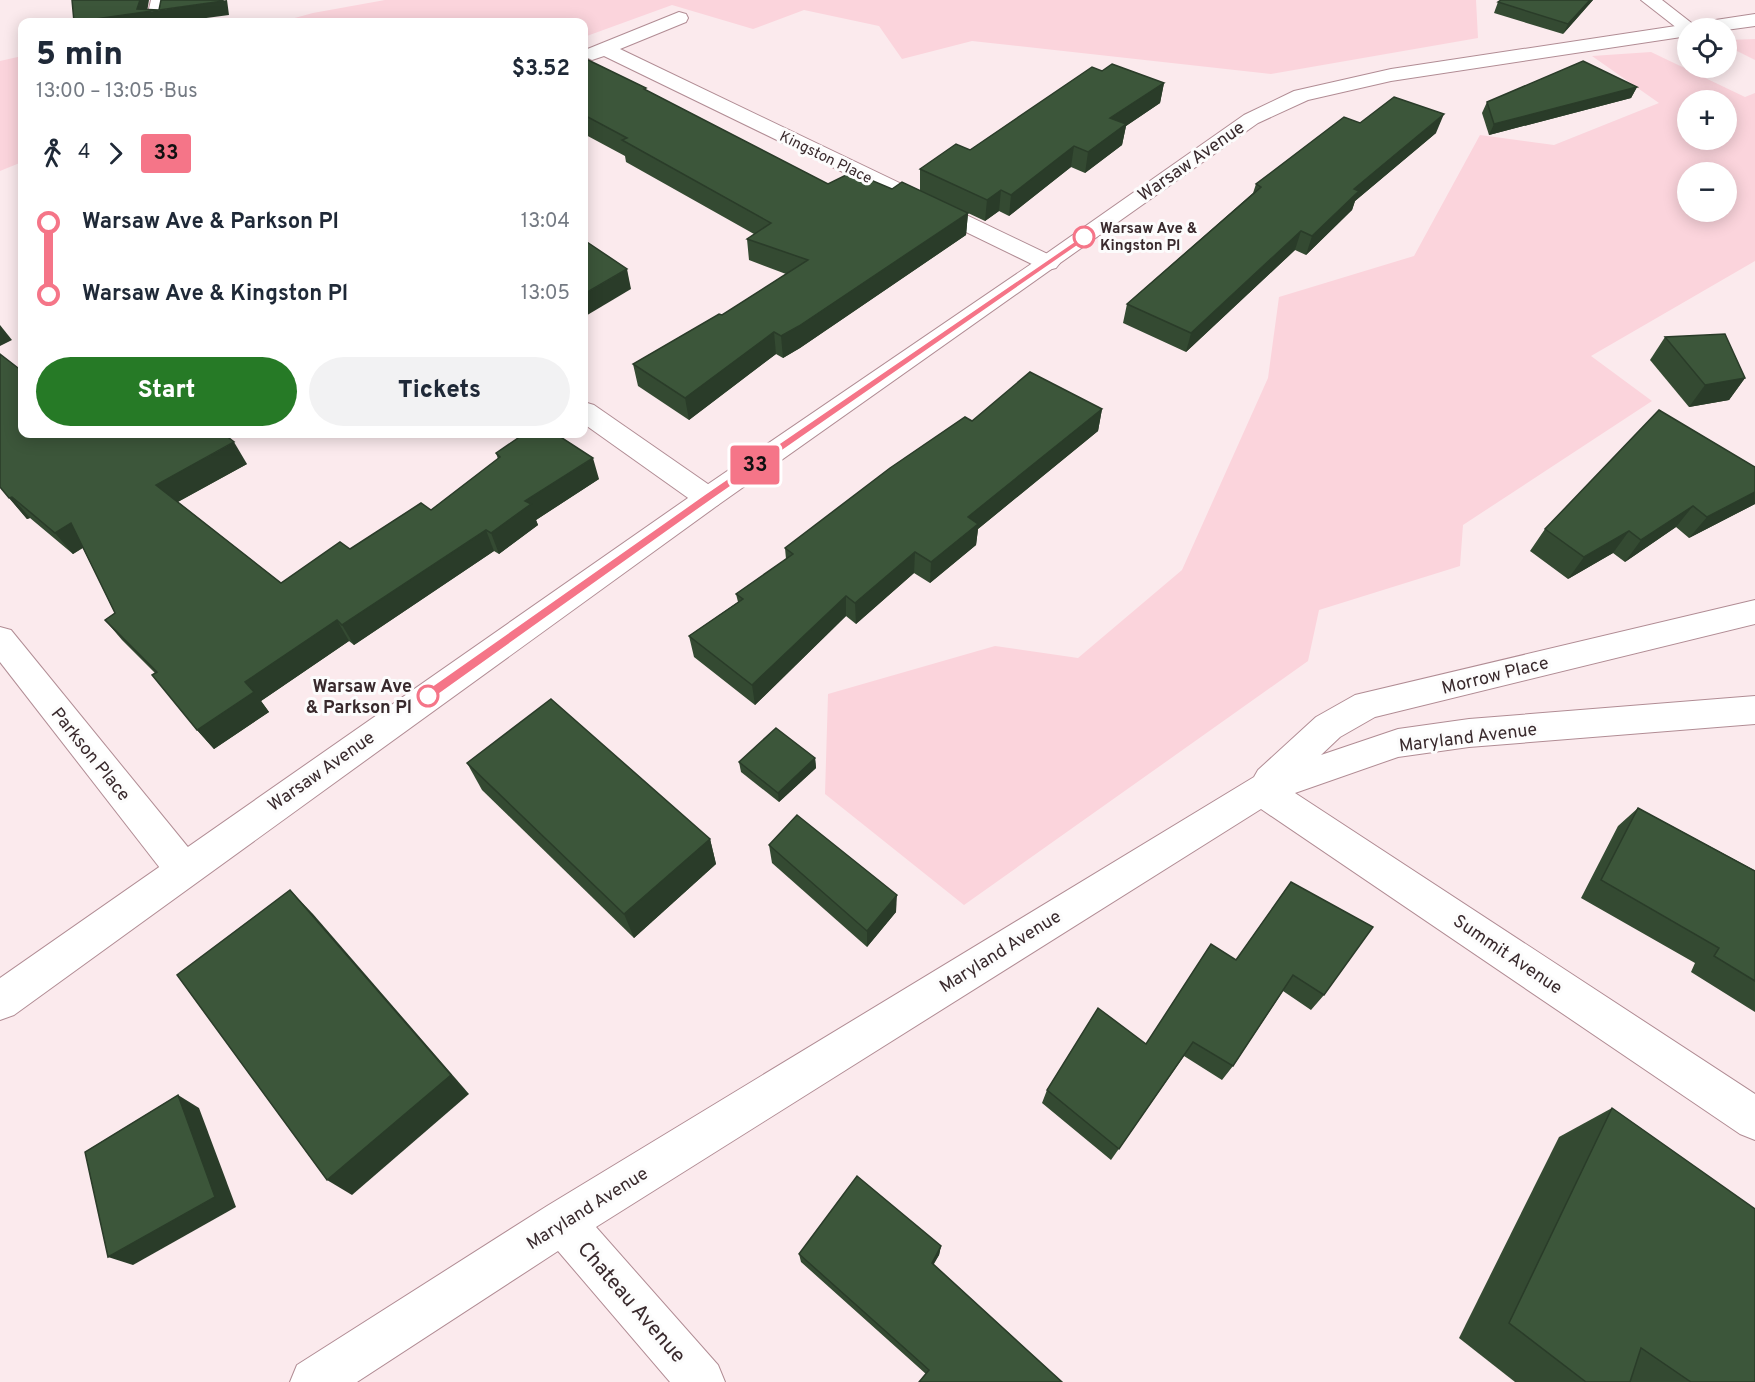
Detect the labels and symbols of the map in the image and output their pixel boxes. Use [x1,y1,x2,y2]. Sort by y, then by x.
street label: Warsaw Avenue [1134,117,1250,208]
street label: Kingston Place [776,128,875,189]
place label: Warsaw Ave & Kingston Pl [1100,220,1198,256]
marker: Warsaw Ave & Kingston Pl [1073,226,1095,248]
line badge: 33 [728,446,782,484]
street label: Morrow Place [1439,652,1551,701]
place label: Warsaw Ave & Parkson Pl [306,676,412,720]
marker: Warsaw Ave & Parkson Pl [417,685,439,707]
street label: Parkson Place [45,703,135,806]
street label: Maryland Avenue [1398,719,1539,758]
street label: Warsaw Avenue [264,727,380,818]
street label: Maryland Avenue [936,906,1066,999]
street label: Summit Avenue [1448,910,1566,1000]
street label: Maryland Avenue [523,1163,653,1256]
street label: Chateau Avenue [571,1237,691,1369]

